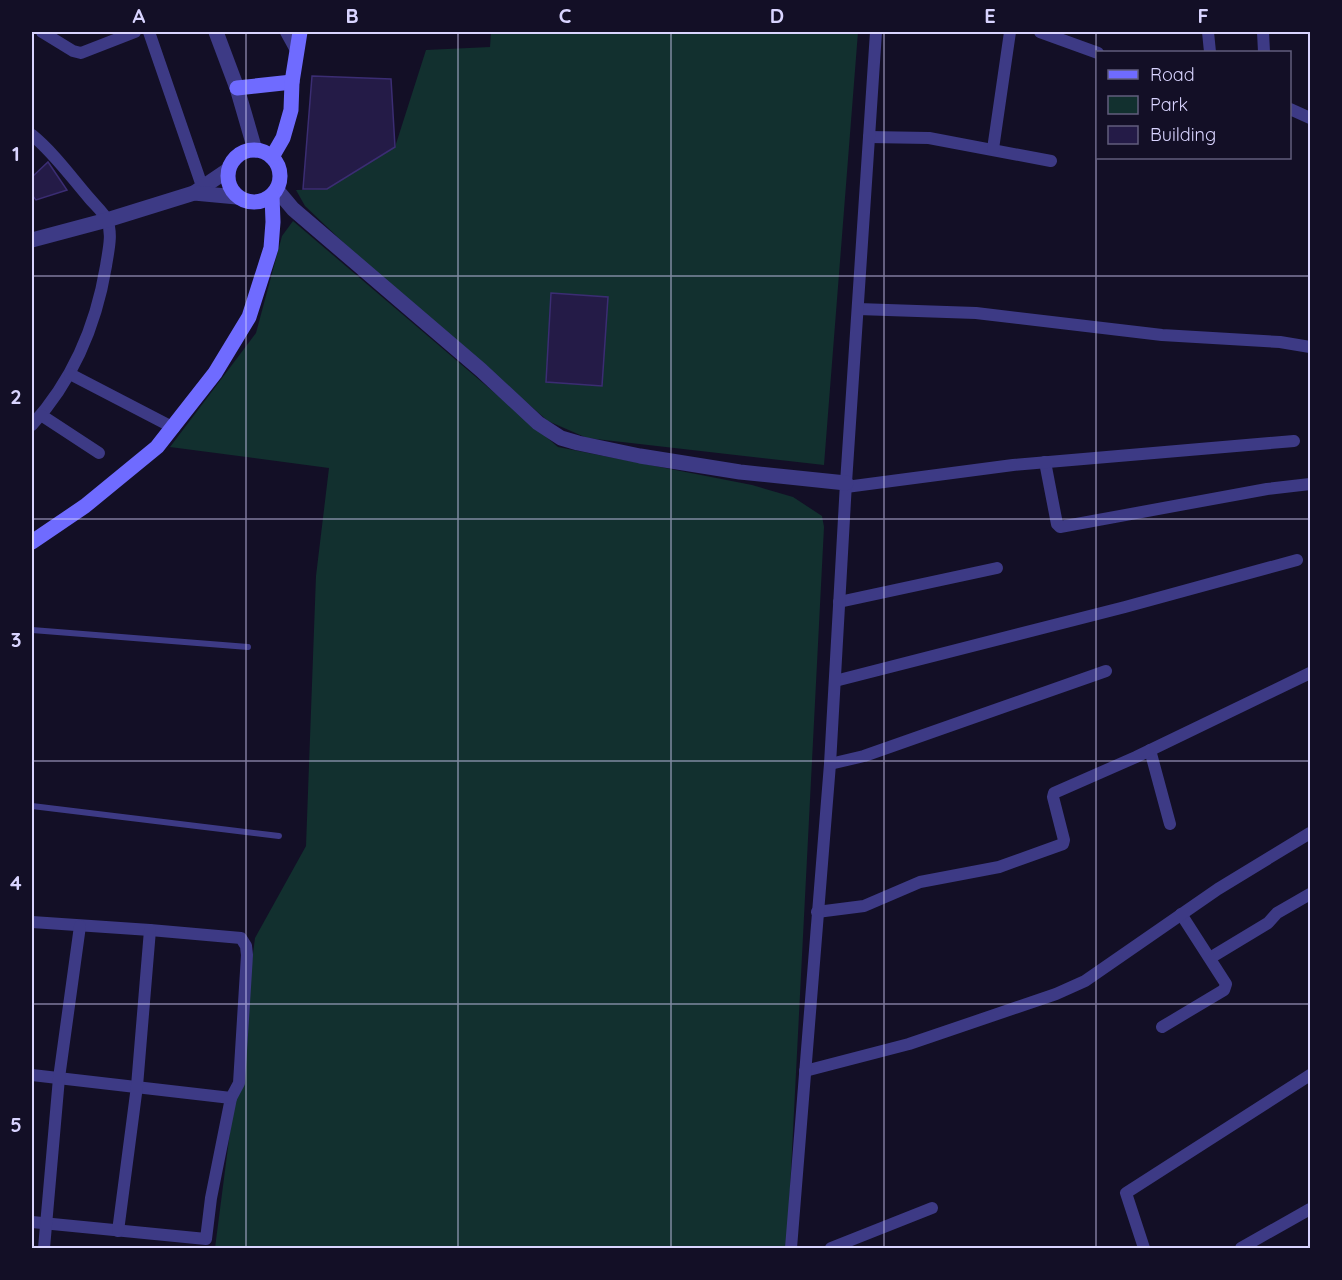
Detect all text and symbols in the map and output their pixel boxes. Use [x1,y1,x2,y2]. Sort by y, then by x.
text: A [133,3,146,28]
text: B [345,3,359,28]
text: C [559,3,572,28]
text: D [770,3,784,28]
text: E [984,3,996,28]
text: F [1197,3,1209,28]
legend [1096,51,1291,159]
text: Road [1150,63,1195,86]
text: Park [1150,93,1188,116]
text: Building [1150,123,1216,146]
text: 1 [12,141,20,166]
text: 2 [10,384,22,409]
text: 3 [11,627,21,652]
text: 4 [10,870,22,895]
text: 5 [10,1112,22,1137]

